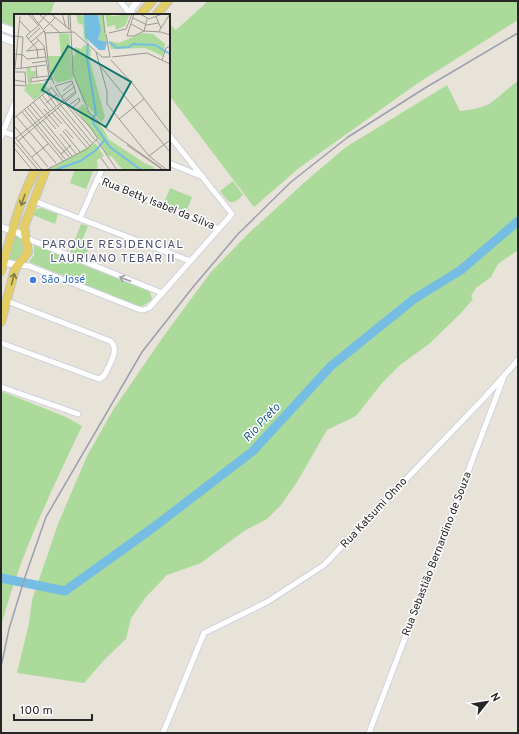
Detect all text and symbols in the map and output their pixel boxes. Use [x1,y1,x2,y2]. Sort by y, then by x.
inset map [14,14,170,170]
street label: Rua Betty Isabel da Silva [99,175,217,233]
one-way arrow [19,193,27,205]
district label: PARQUE RESIDENCIAL LAURIANO TEBAR II [42,237,184,267]
one-way arrow [9,273,17,286]
place label: São José [41,273,85,287]
one-way arrow [120,274,132,282]
marker: São José [28,275,38,285]
water label: Rio Preto [240,400,285,446]
street label: Rua Sebastião Bernardino de Souza [399,470,475,638]
street label: Rua Katsumi Ohno [338,475,410,551]
north arrow [467,682,507,722]
text: N [487,691,503,704]
scale bar [14,696,92,722]
text: 100 m [20,703,53,719]

